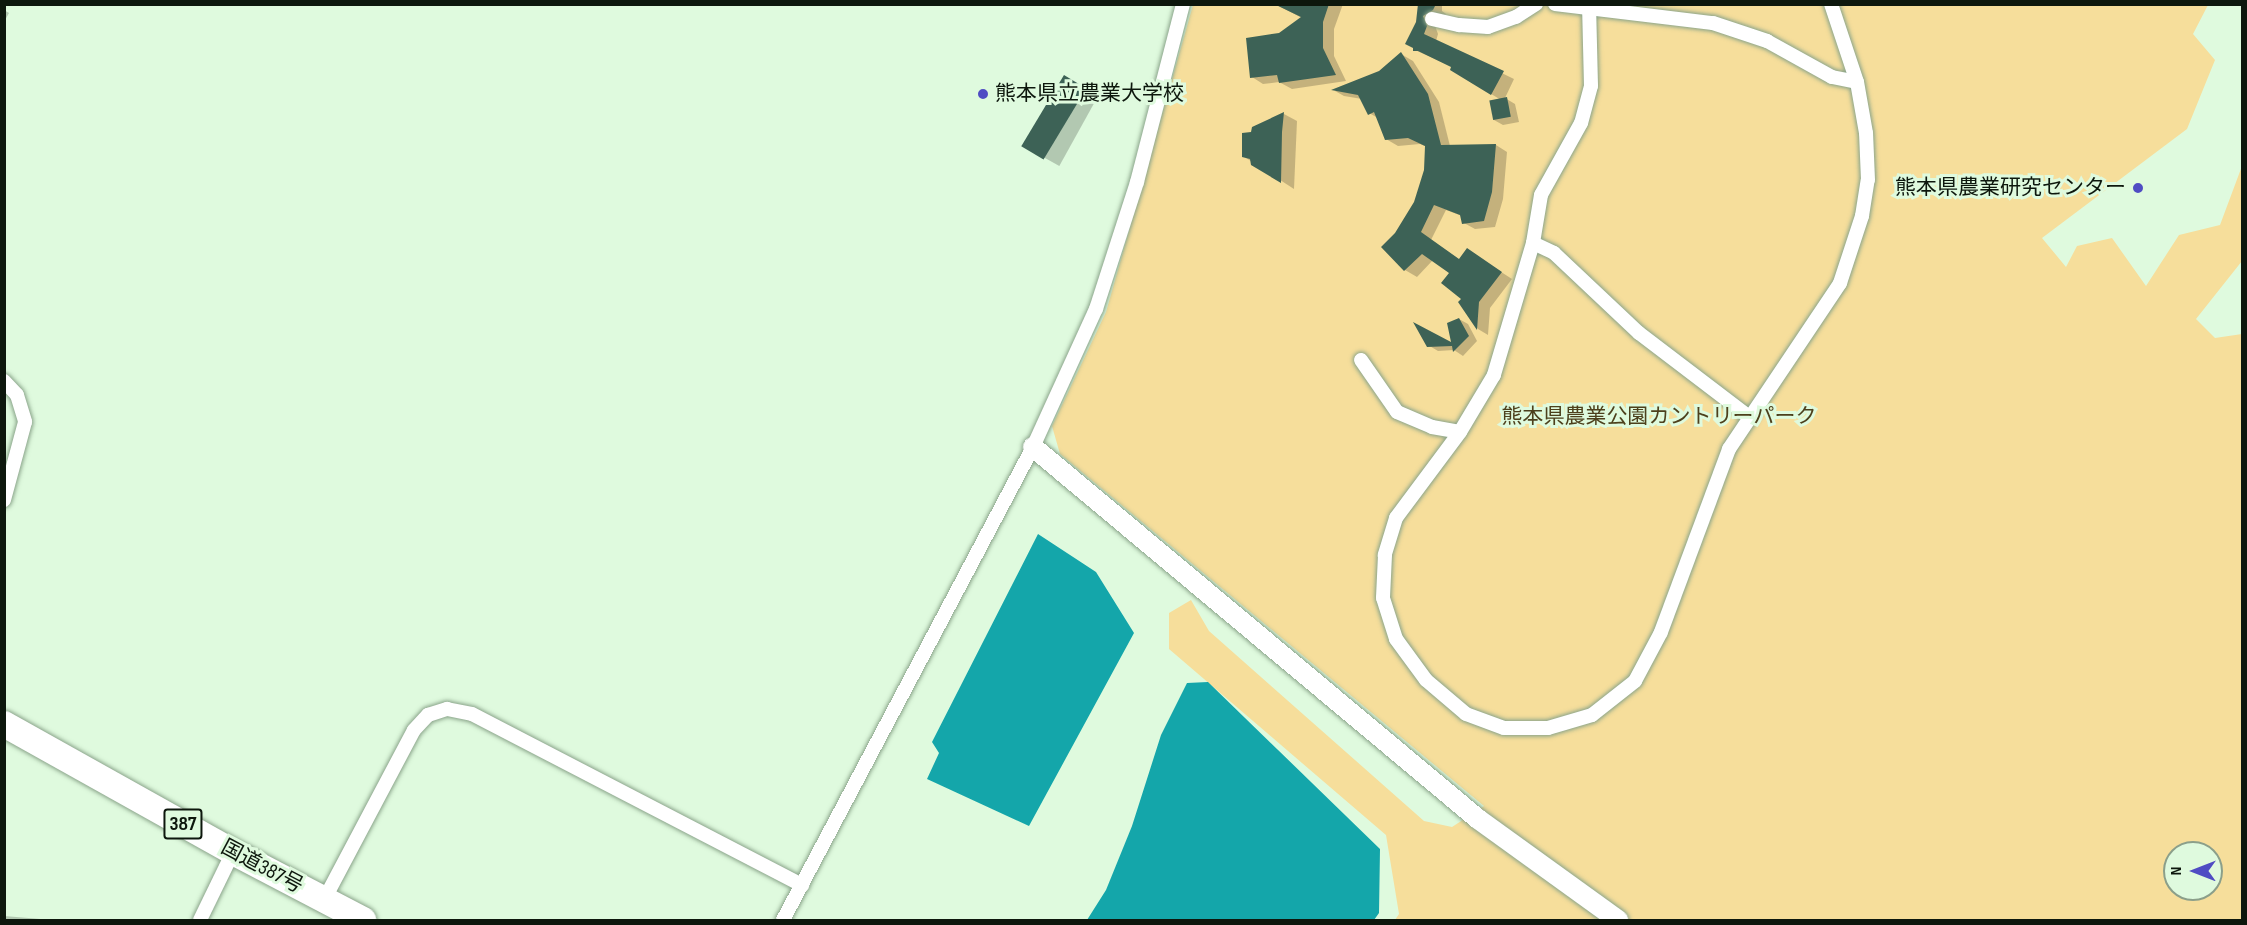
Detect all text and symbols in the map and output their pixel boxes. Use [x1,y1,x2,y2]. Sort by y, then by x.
place label: 熊本県立農業大学校 [995,81,1184,107]
marker: 熊本県立農業大学校 [976,87,990,101]
place label: 熊本県農業研究センター [1895,175,2126,201]
marker: 熊本県農業研究センター [2131,181,2145,195]
park label: 熊本県農業公園カントリーパーク [1502,404,1816,430]
road number: 387 [162,807,204,841]
street label: 国道387号 [217,835,307,899]
north arrow [2163,841,2223,901]
text: N [2167,867,2186,875]

